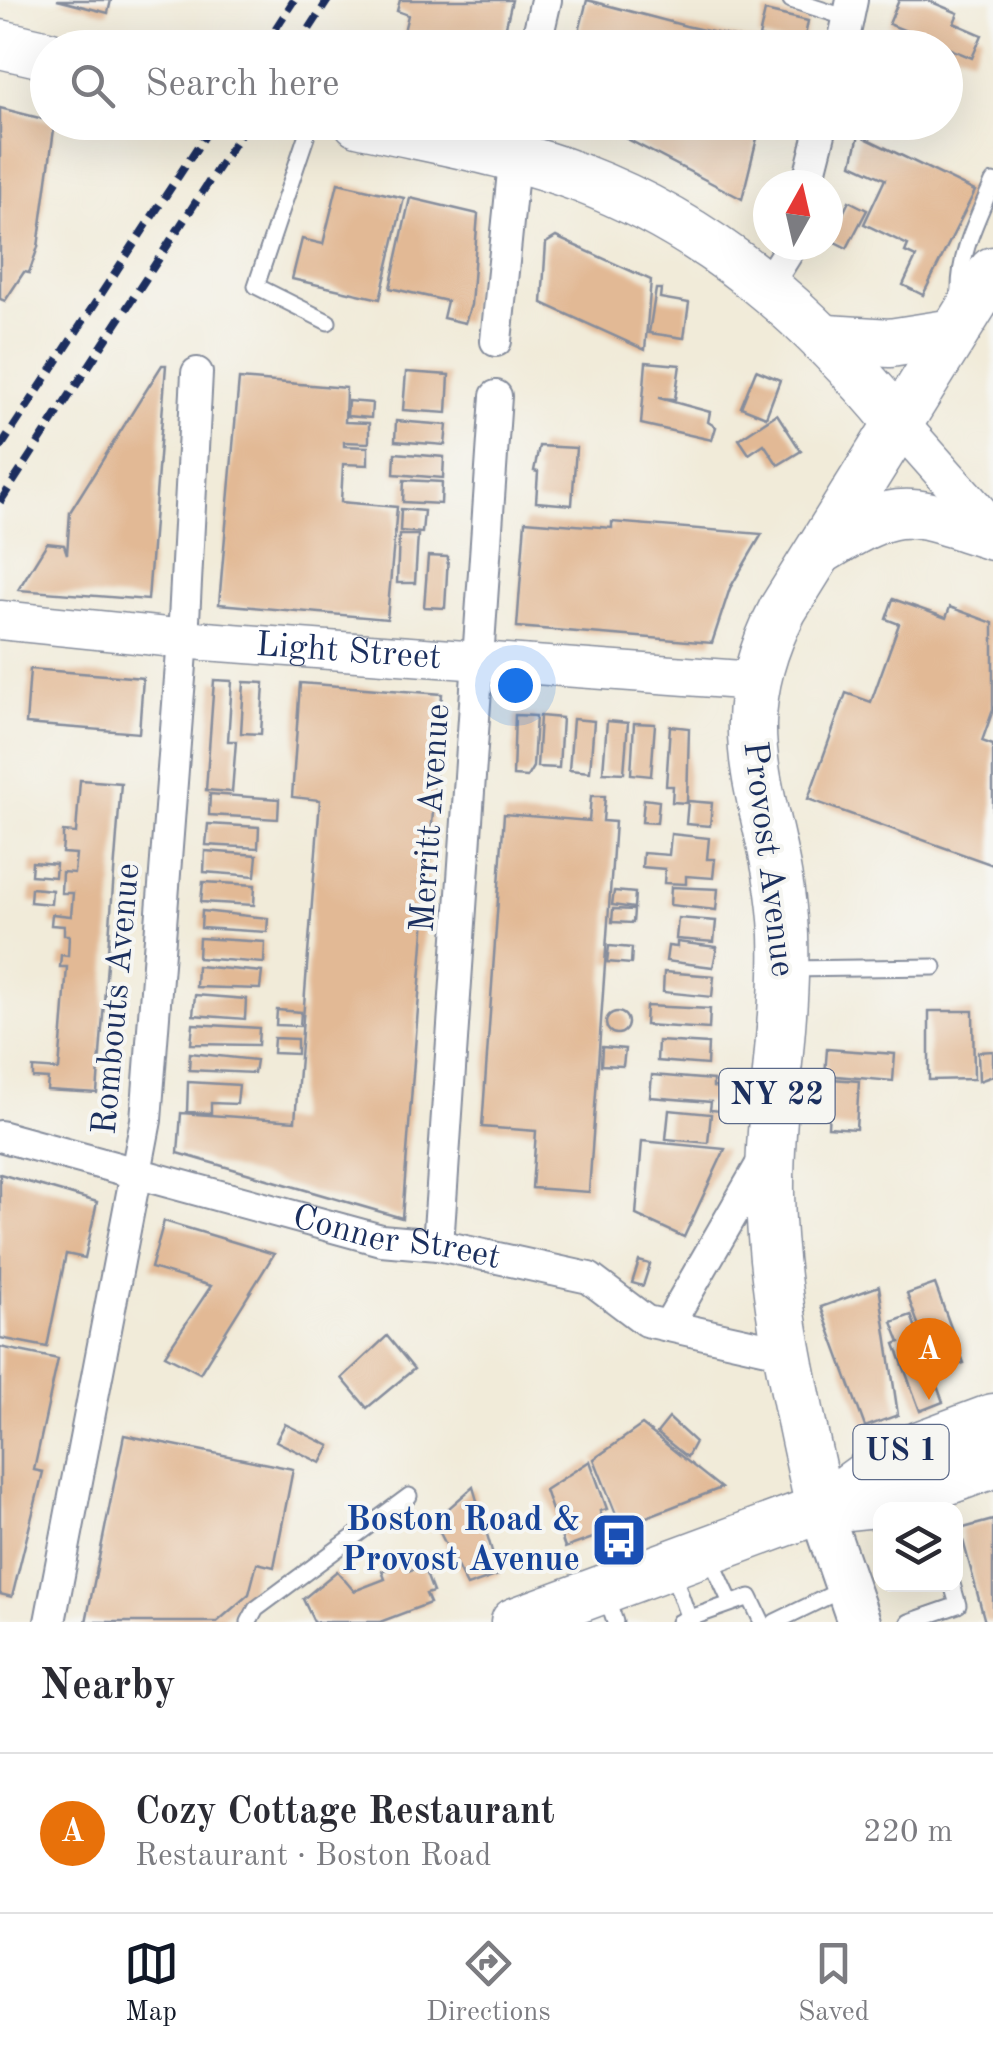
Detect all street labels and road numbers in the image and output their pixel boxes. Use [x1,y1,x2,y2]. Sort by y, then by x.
street label: Light Street [255,627,442,676]
street label: Merritt Avenue [406,703,456,933]
street label: Provost Avenue [736,739,800,979]
street label: Rombouts Avenue [88,862,146,1136]
road number: NY 22 [720,1069,834,1123]
street label: Conner Street [289,1199,504,1276]
road number: US 1 [854,1425,948,1479]

